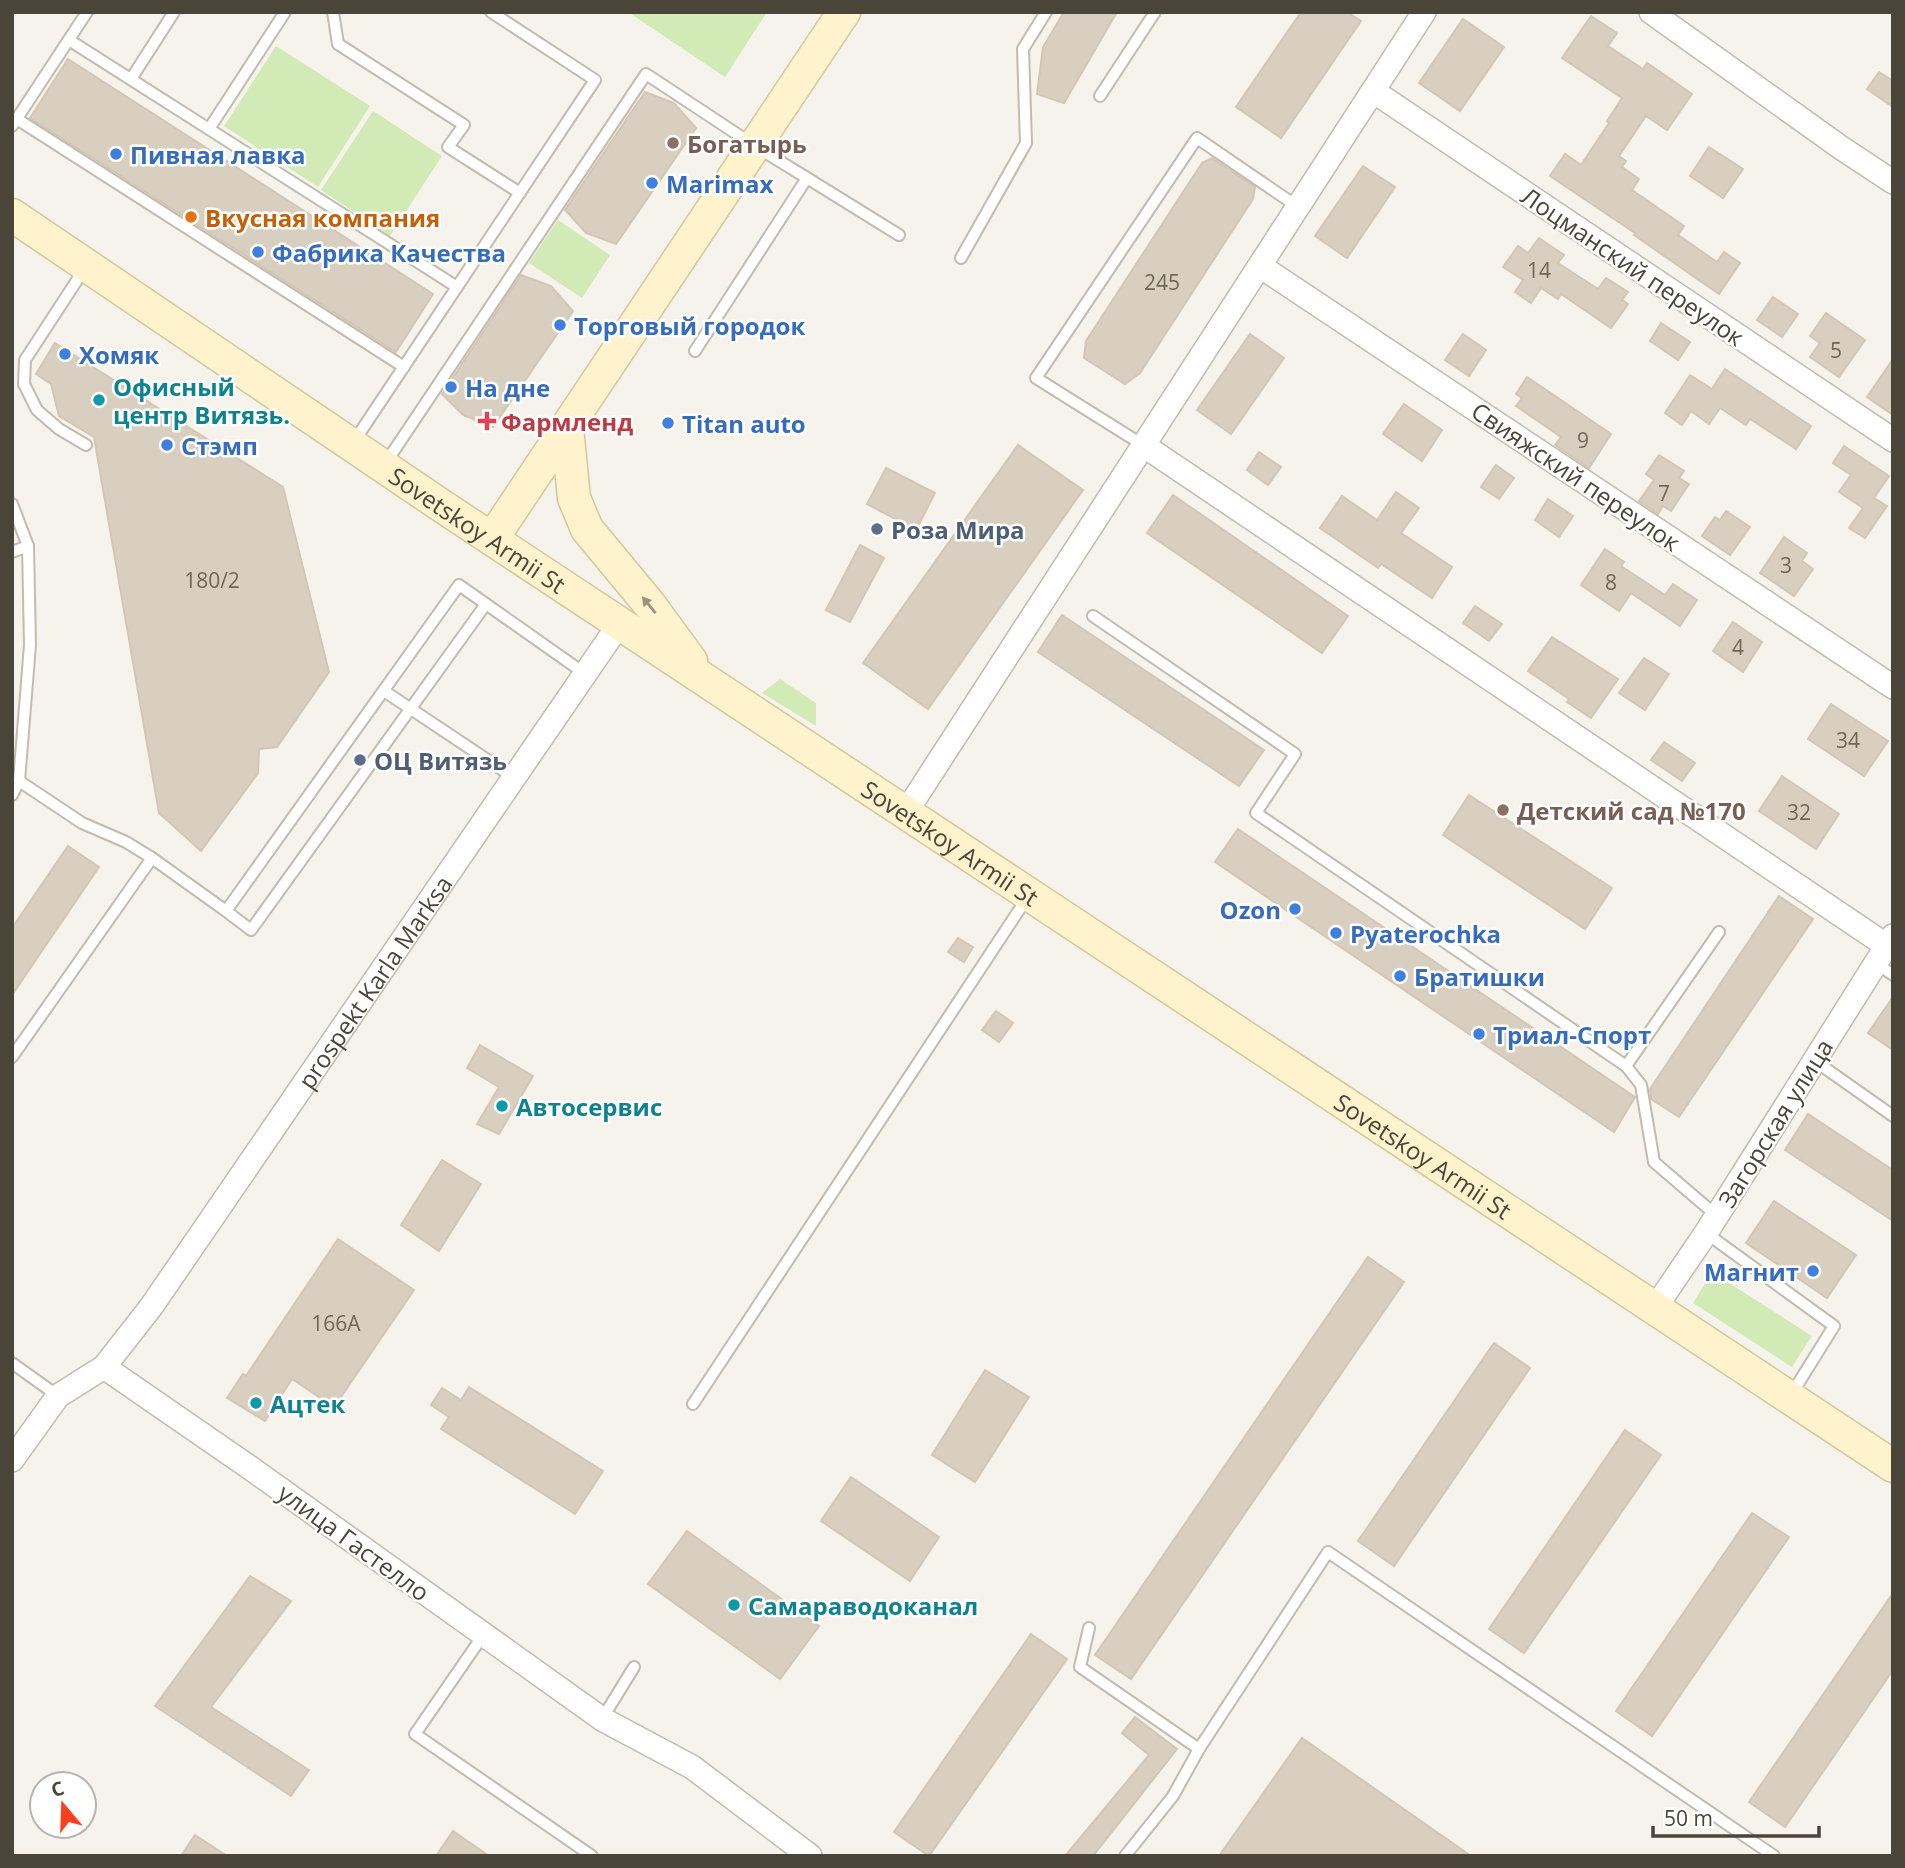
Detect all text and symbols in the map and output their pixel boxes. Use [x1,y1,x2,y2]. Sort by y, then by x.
place label: Богатырь [687,127,807,160]
marker: Богатырь [665,135,681,151]
place label: Пивная лавка [130,138,306,171]
marker: Пивная лавка [108,146,124,162]
place label: Marimax [666,167,773,200]
marker: Marimax [644,175,660,191]
street label: Лоцманский переулок [1515,179,1751,353]
place label: Вкусная компания [205,201,440,234]
marker: Вкусная компания [183,209,199,225]
place label: Фабрика Качества [272,236,506,269]
marker: Фабрика Качества [250,244,266,260]
house number: 14 [1527,256,1551,284]
house number: 245 [1144,268,1180,296]
place label: Торговый городок [574,309,805,342]
marker: Торговый городок [552,317,568,333]
house number: 5 [1830,336,1842,364]
place label: Хомяк [79,338,159,371]
marker: Хомяк [57,346,73,362]
place label: Офисный центр Витязь. [113,370,290,431]
place label: На дне [465,371,550,404]
marker: На дне [443,379,459,395]
marker: Офисный центр Витязь. [91,392,107,408]
street label: Свияжский переулок [1465,394,1687,558]
place label: Фармленд [501,405,633,438]
place label: Titan auto [682,407,806,440]
marker: Фармленд [479,413,495,429]
marker: Titan auto [660,415,676,431]
house number: 9 [1577,426,1589,454]
place label: Стэмп [181,429,258,462]
marker: Стэмп [159,437,175,453]
street label: Sovetskoy Armii St [383,459,573,600]
house number: 7 [1658,479,1670,507]
place label: Роза Мира [891,513,1025,546]
marker: Роза Мира [869,521,885,537]
house number: 3 [1780,551,1792,579]
house number: 180/2 [184,566,240,594]
house number: 8 [1605,568,1617,596]
one-way arrow [641,596,656,614]
house number: 4 [1732,633,1744,661]
house number: 34 [1836,726,1860,754]
place label: ОЦ Витязь [374,744,507,777]
marker: ОЦ Витязь [352,752,368,768]
street label: Sovetskoy Armii St [856,772,1045,913]
place label: Детский сад №170 [1517,794,1746,827]
house number: 32 [1787,798,1811,826]
marker: Детский сад №170 [1495,802,1511,818]
street label: prospekt Karla Marksa [289,868,459,1095]
place label: Ozon [1220,893,1281,926]
marker: Ozon [1287,901,1303,917]
place label: Pyaterochka [1350,917,1501,950]
marker: Pyaterochka [1328,925,1344,941]
place label: Братишки [1414,960,1545,993]
marker: Братишки [1392,968,1408,984]
place label: Триал-Спорт [1493,1018,1651,1051]
marker: Триал-Спорт [1471,1026,1487,1042]
street label: Загорская улица [1710,1032,1840,1214]
street label: Sovetskoy Armii St [1329,1085,1518,1226]
place label: Автосервис [516,1090,662,1123]
marker: Автосервис [494,1098,510,1114]
place label: Магнит [1704,1255,1799,1288]
marker: Магнит [1805,1263,1821,1279]
house number: 166А [311,1309,361,1337]
place label: Ацтек [270,1387,346,1420]
marker: Ацтек [248,1395,264,1411]
street label: улица Гастелло [272,1476,436,1608]
place label: Самараводоканал [748,1589,978,1622]
marker: Самараводоканал [726,1597,742,1613]
north arrow [28,1770,98,1840]
text: С [48,1775,67,1803]
scale bar [1653,1794,1819,1838]
text: 50 m [1664,1804,1713,1832]

